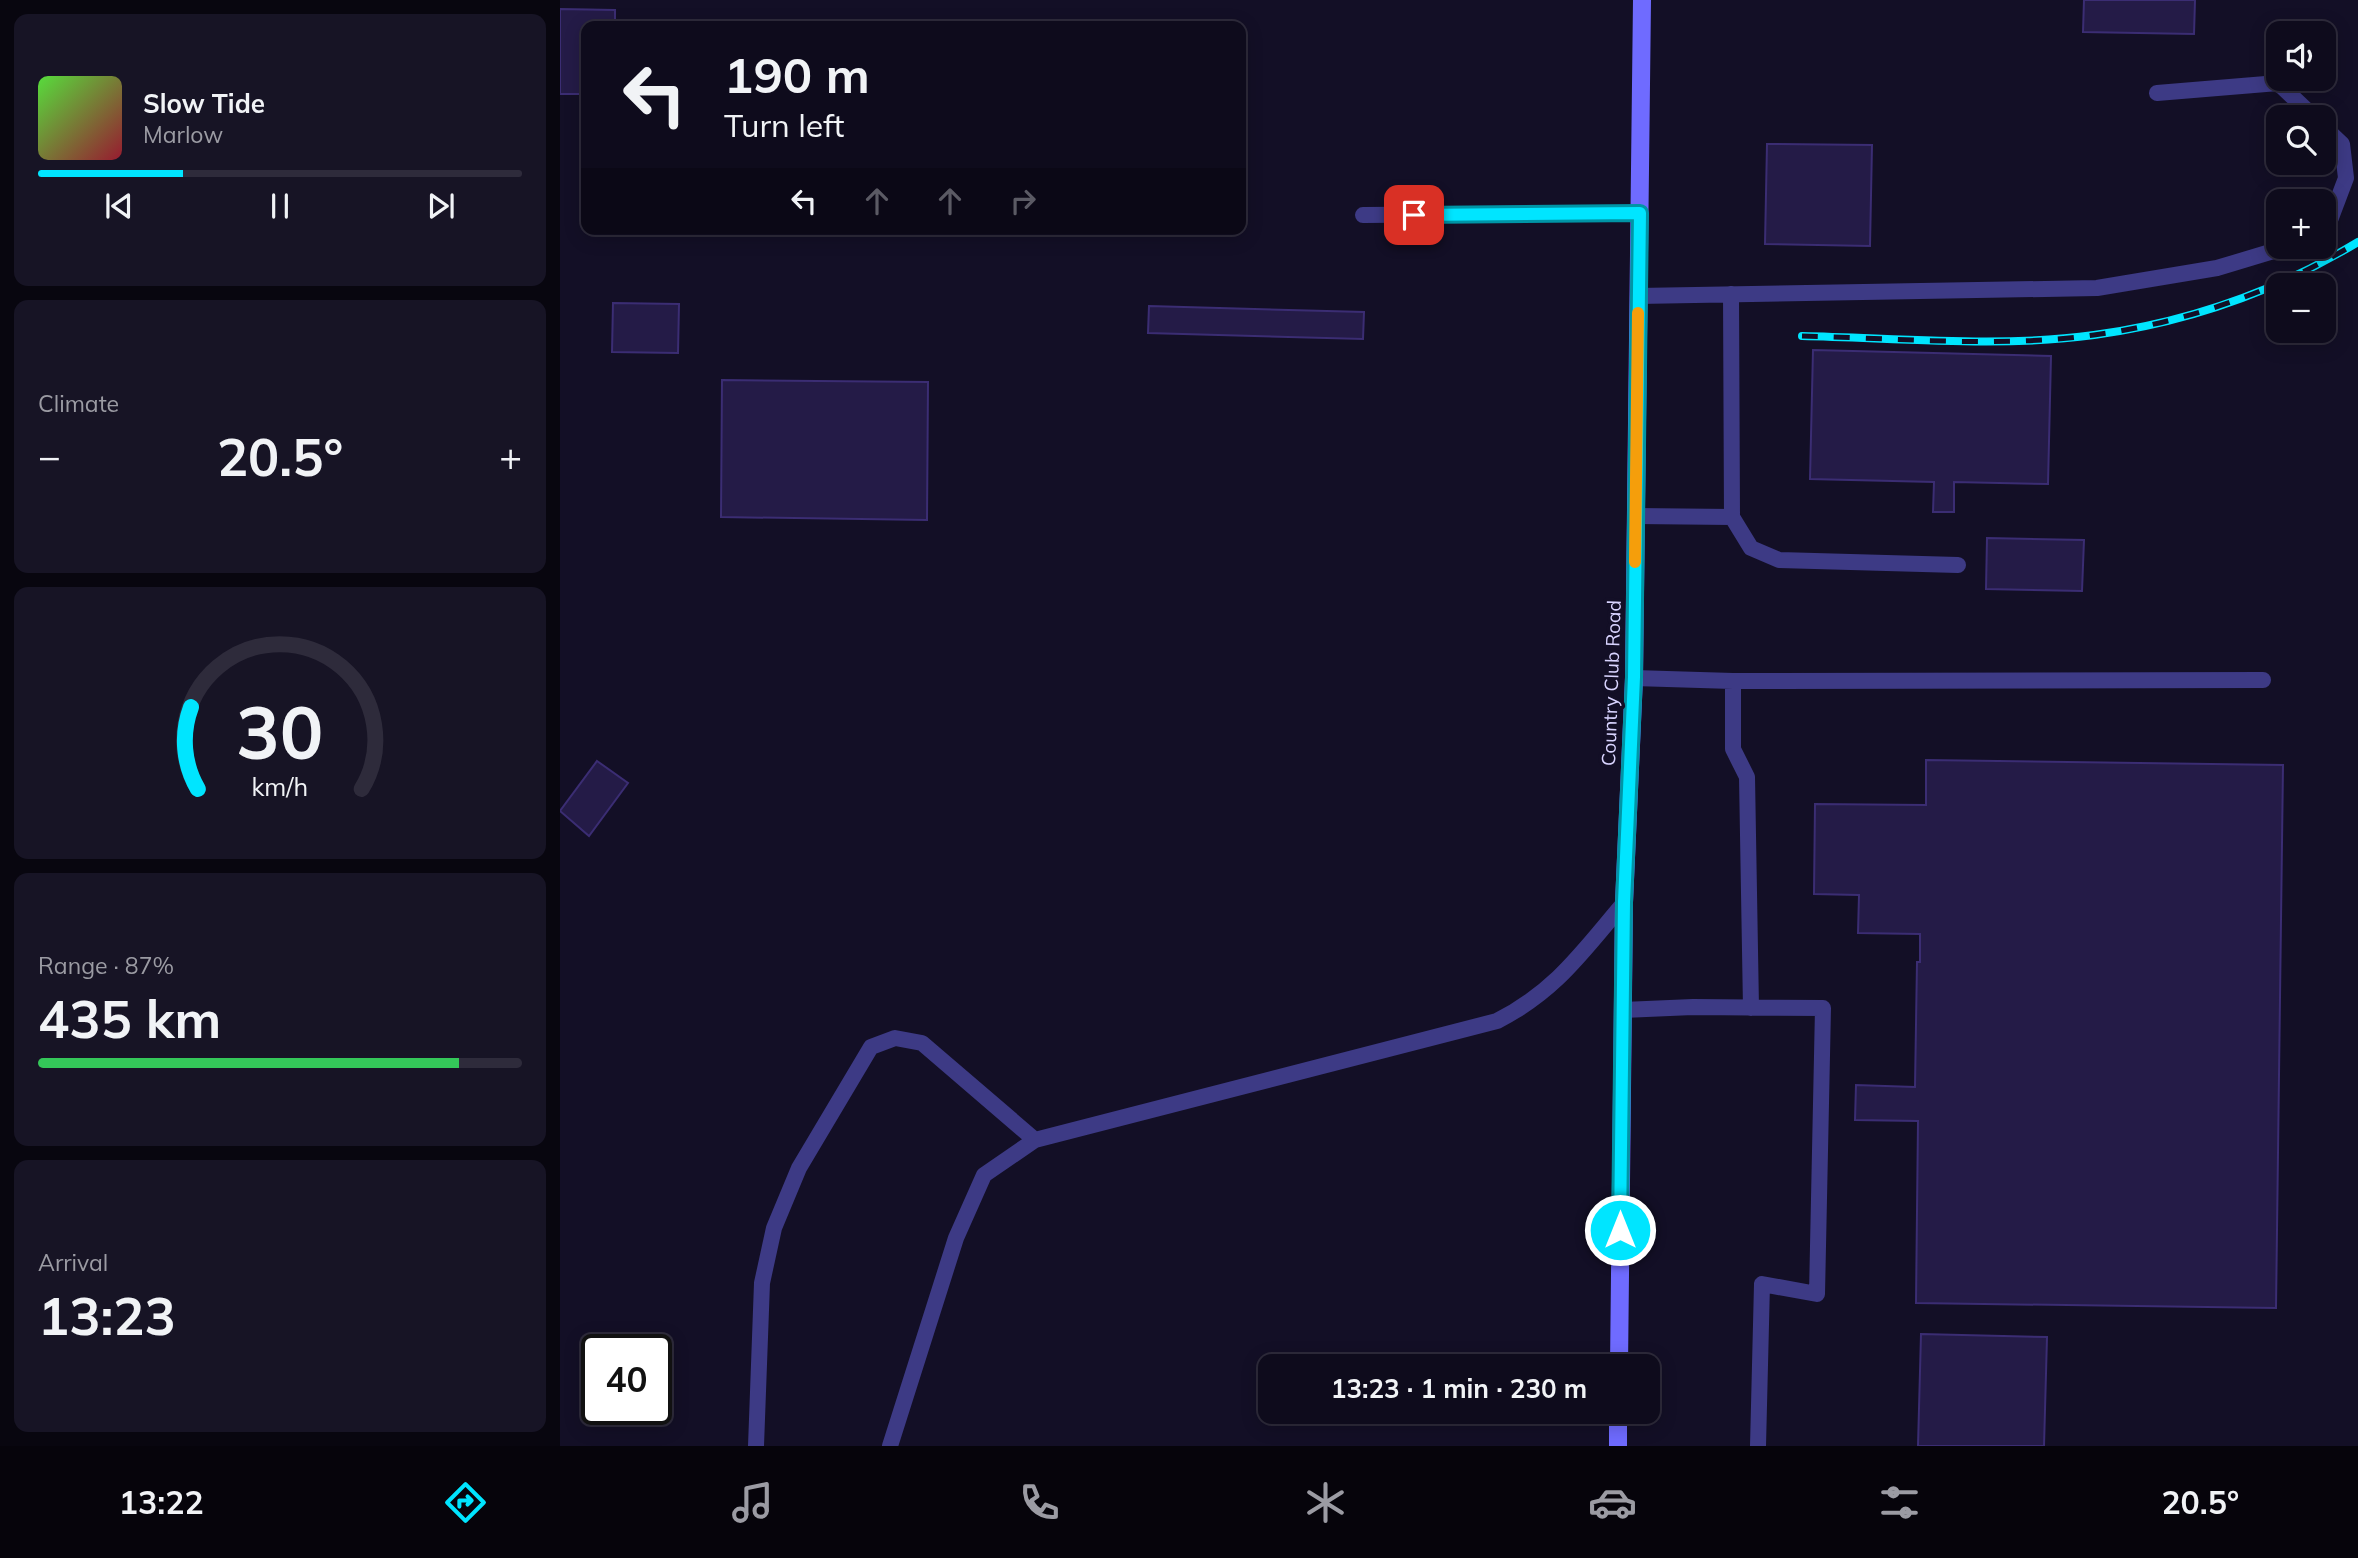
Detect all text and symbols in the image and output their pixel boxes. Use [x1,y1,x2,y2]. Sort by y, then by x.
map controls [2266,21,2336,343]
button: sound [2266,21,2336,91]
text: 190 m [724,44,870,105]
icon: left [609,49,700,140]
text: Slow Tide [143,87,265,120]
text: Turn left [724,105,844,145]
button: search [2266,105,2336,175]
text: Marlow [143,120,223,149]
icon: left [785,182,823,220]
icon: ahead [858,182,896,220]
icon: ahead [931,182,969,220]
icon: right [1004,182,1042,220]
pin [1384,185,1444,245]
icon: previous [100,187,138,225]
icon: pause [261,187,299,225]
icon: next [422,187,460,225]
button: + [2266,189,2336,259]
icon: arrive [1395,196,1433,234]
button: − [2266,273,2336,343]
text: Climate [38,389,119,418]
text: 20.5° [217,424,343,489]
text: − [38,432,61,480]
text: + [499,432,522,480]
street label: Country Club Road [1596,600,1626,766]
text: 30 [236,686,324,777]
text: km/h [252,771,308,802]
text: Range · 87% [38,951,174,980]
text: 435 km [38,986,221,1051]
position arrow [1583,1193,1657,1267]
text: Arrival [38,1248,108,1277]
text: 13:23 [38,1283,176,1348]
speed limit sign: 40 [581,1334,672,1425]
text: 13:23 · 1 min · 230 m [1331,1372,1587,1405]
icon: directions [441,1478,490,1527]
icon: music [728,1478,777,1527]
icon: phone [1015,1478,1064,1527]
icon: climate [1301,1478,1350,1527]
icon: car [1588,1478,1637,1527]
icon: filters [1875,1478,1924,1527]
text: 13:22 [119,1482,204,1522]
text: 20.5° [2161,1482,2239,1522]

